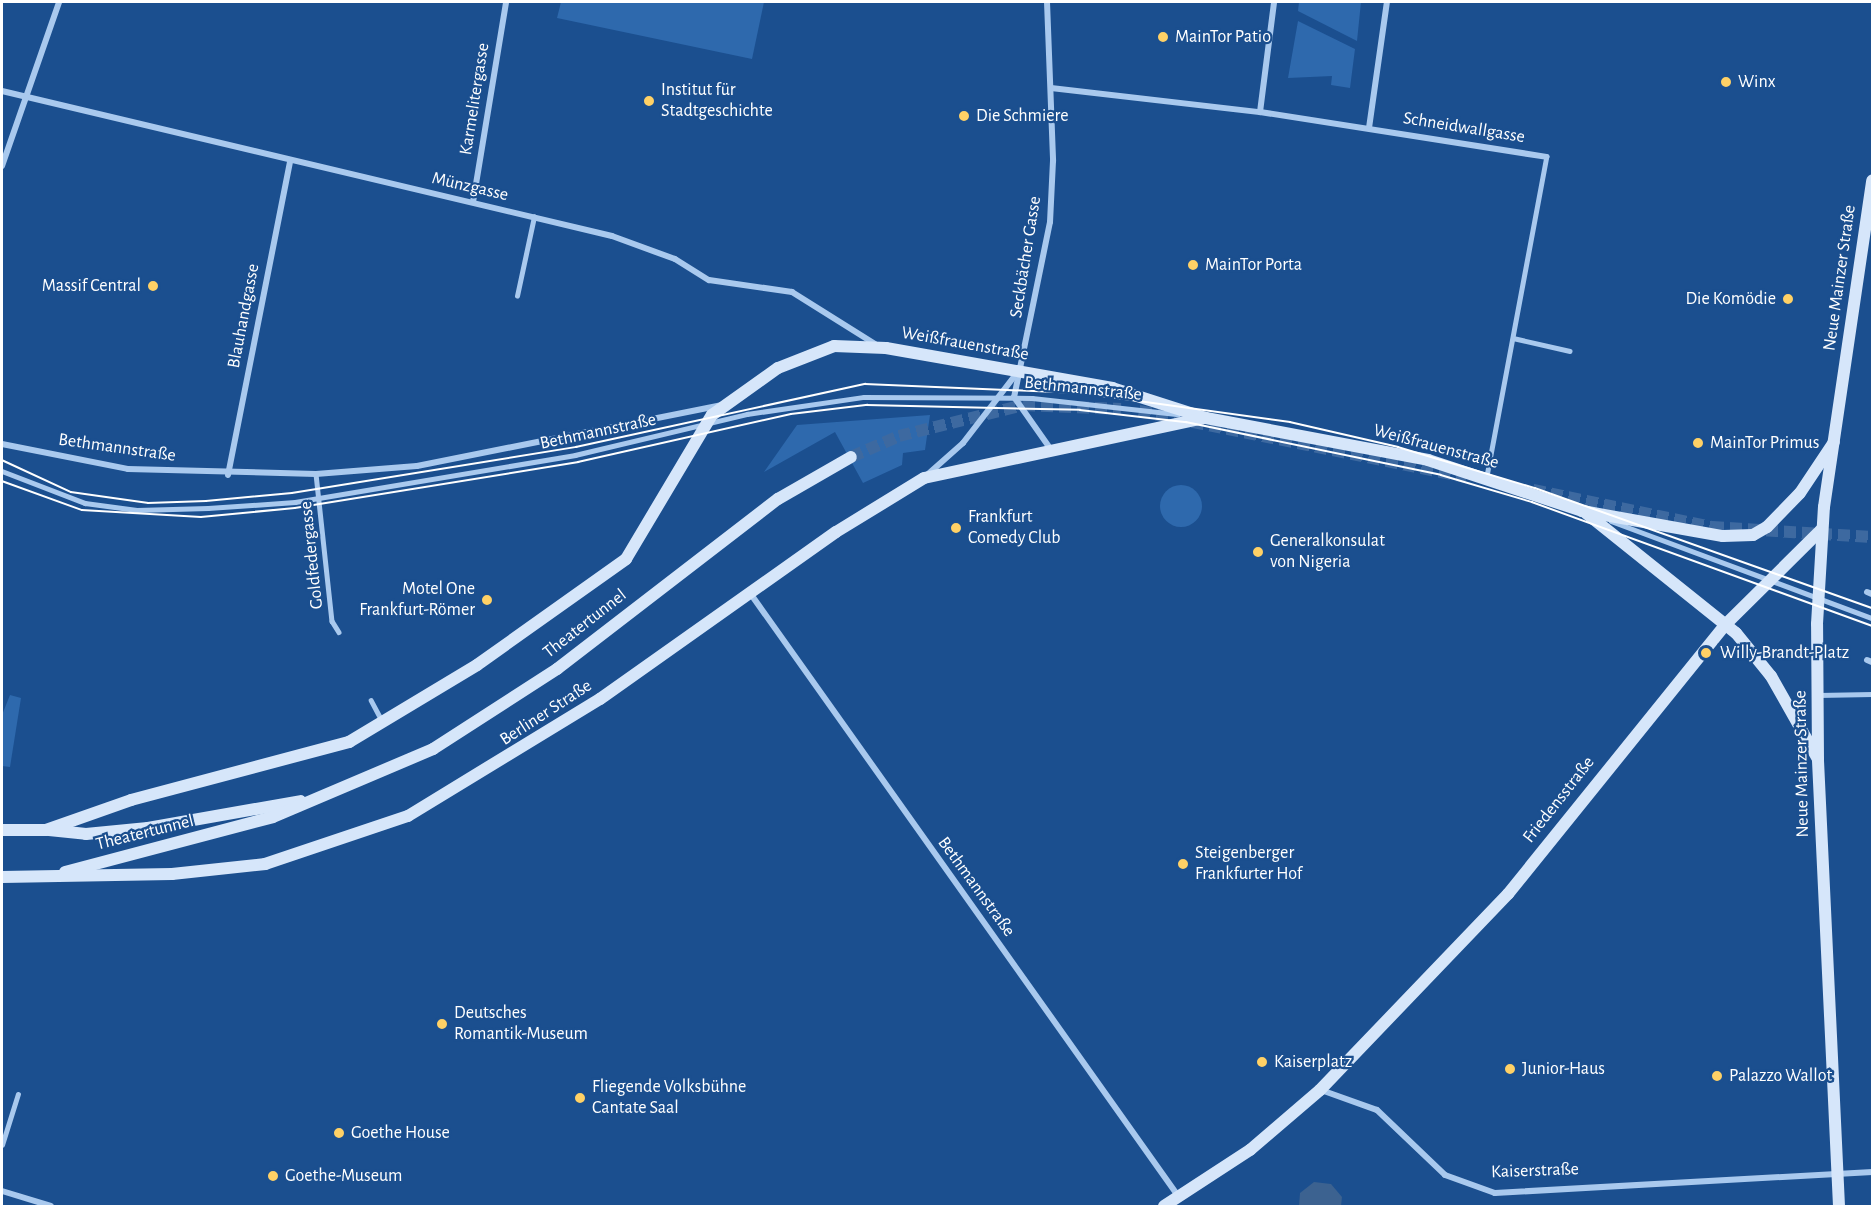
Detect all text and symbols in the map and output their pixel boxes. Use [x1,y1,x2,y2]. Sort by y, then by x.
place label: MainTor Patio [1175,26,1271,48]
marker: MainTor Patio [1156,30,1170,44]
street label: Karmelitergasse [455,41,495,157]
place label: Winx [1738,71,1776,93]
marker: Winx [1719,75,1733,89]
place label: Institut für Stadtgeschichte [661,80,773,122]
marker: Institut für Stadtgeschichte [642,94,656,108]
place label: Die Schmiere [976,105,1069,127]
street label: Schneidwallgasse [1402,108,1526,148]
marker: Die Schmiere [957,109,971,123]
street label: Münzgasse [430,168,510,206]
street label: Seckbächer Gasse [1006,195,1046,319]
street label: Neue Mainzer Straße [1819,204,1861,352]
place label: MainTor Porta [1205,254,1302,276]
marker: MainTor Porta [1186,258,1200,272]
street label: Blauhandgasse [223,262,265,370]
place label: Massif Central [42,275,141,297]
marker: Massif Central [146,279,160,293]
place label: Die Komödie [1685,288,1776,310]
marker: Die Komödie [1781,292,1795,306]
street label: Weißfrauenstraße [900,322,1030,366]
street label: Bethmannstraße [1023,372,1143,406]
street label: Bethmannstraße [538,409,658,455]
street label: Weißfrauenstraße [1371,420,1501,474]
street label: Bethmannstraße [57,429,177,467]
place label: MainTor Primus [1710,432,1819,454]
marker: MainTor Primus [1691,436,1705,450]
street label: Goldfedergasse [296,500,328,610]
place label: Frankfurt Comedy Club [968,507,1061,550]
marker: Frankfurt Comedy Club [949,521,963,535]
place label: Generalkonsulat von Nigeria [1270,531,1385,574]
marker: Generalkonsulat von Nigeria [1251,545,1265,559]
place label: Motel One Frankfurt-Römer [359,579,475,622]
street label: Theatertunnel [539,585,631,663]
marker: Motel One Frankfurt-Römer [480,593,494,607]
place label: Willy-Brandt-Platz [1720,642,1849,664]
marker: Willy-Brandt-Platz [1697,644,1715,662]
street label: Berliner Straße [496,675,596,751]
street label: Neue Mainzer Straße [1790,690,1814,838]
street label: Friedensstraße [1519,752,1599,848]
street label: Theatertunnel [94,810,196,856]
street label: Bethmannstraße [933,833,1019,941]
place label: Steigenberger Frankfurter Hof [1195,843,1302,886]
marker: Steigenberger Frankfurter Hof [1176,857,1190,871]
place label: Deutsches Romantik-Museum [454,1003,588,1046]
marker: Deutsches Romantik-Museum [435,1017,449,1031]
place label: Kaiserplatz [1274,1051,1352,1073]
marker: Kaiserplatz [1255,1055,1269,1069]
place label: Junior-Haus [1522,1058,1605,1080]
marker: Junior-Haus [1503,1062,1517,1076]
place label: Palazzo Wallot [1729,1065,1832,1087]
marker: Palazzo Wallot [1710,1069,1724,1083]
place label: Fliegende Volksbühne Cantate Saal [592,1077,746,1120]
marker: Fliegende Volksbühne Cantate Saal [573,1091,587,1105]
place label: Goethe House [351,1122,450,1144]
marker: Goethe House [332,1126,346,1140]
street label: Kaiserstraße [1491,1159,1579,1183]
place label: Goethe-Museum [285,1165,402,1187]
marker: Goethe-Museum [266,1169,280,1183]

